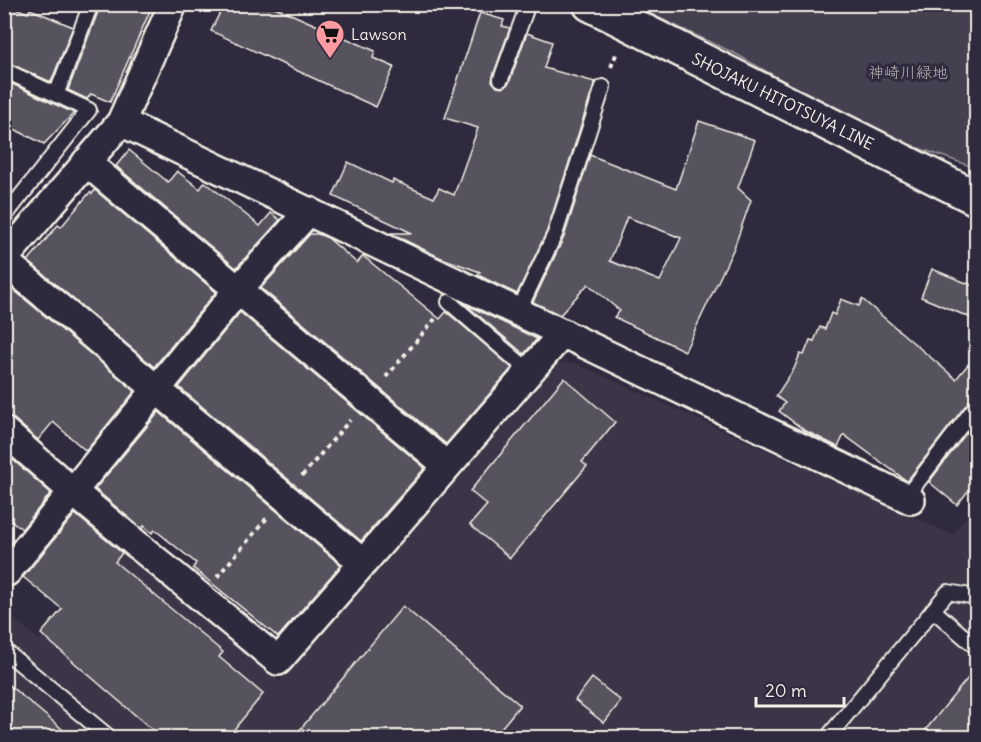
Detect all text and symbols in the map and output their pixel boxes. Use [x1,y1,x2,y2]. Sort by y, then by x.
supermarket icon: Lawson [314,18,346,60]
place label: Lawson [351,24,407,44]
street label: SHOJAKU HITOTSUYA LINE [689,48,877,154]
park label: 神崎川緑地 [868,62,948,82]
scale bar [756,670,844,708]
text: 20 m [765,679,807,702]

